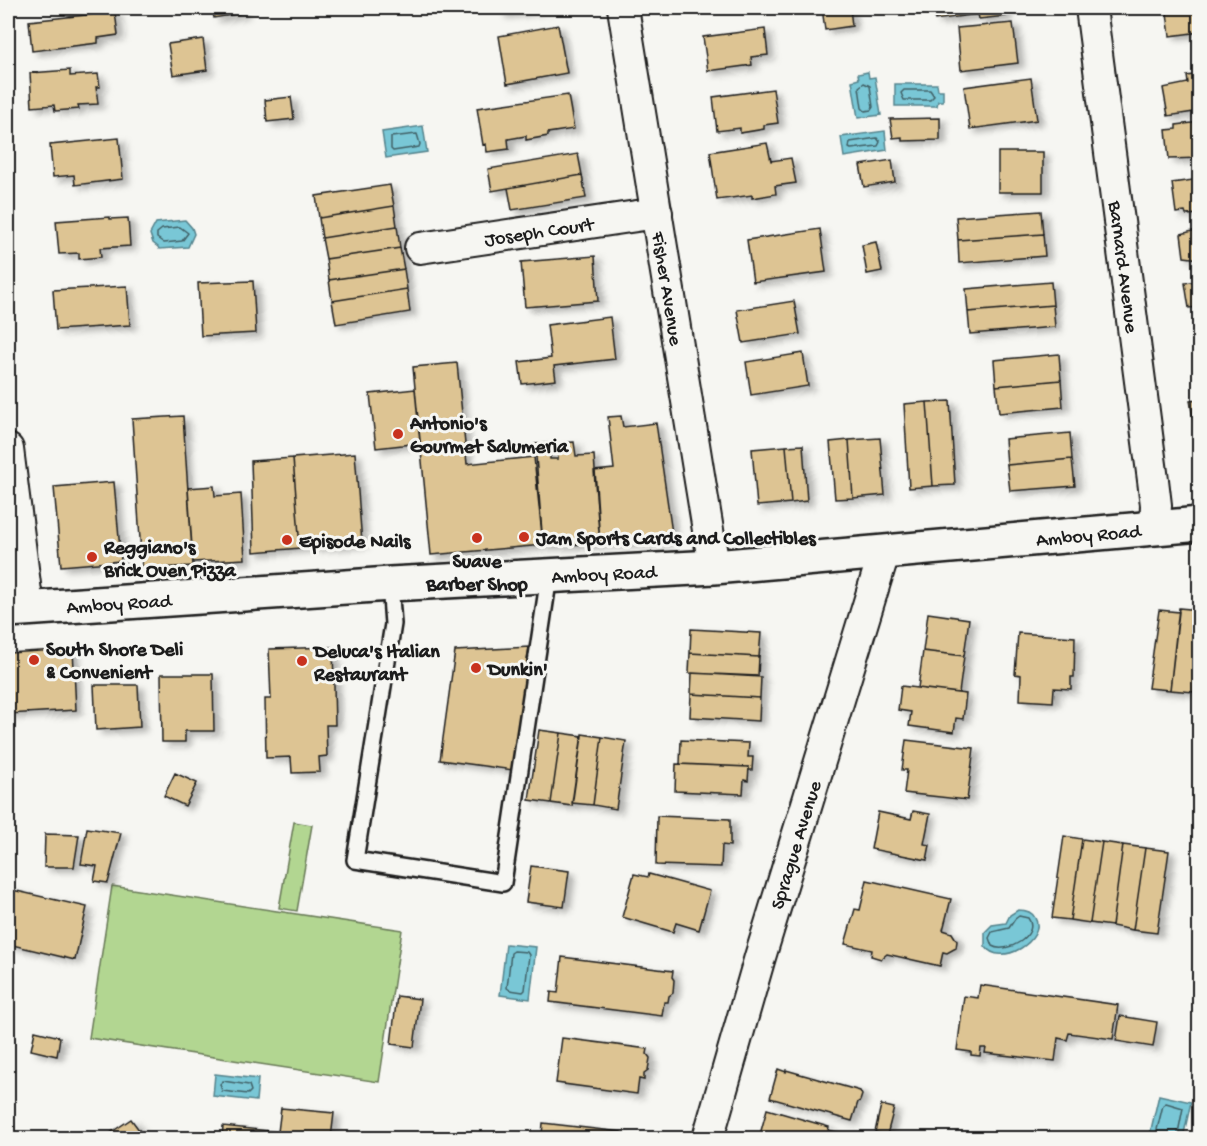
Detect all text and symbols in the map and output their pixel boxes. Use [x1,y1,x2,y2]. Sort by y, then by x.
street label: Barnard Avenue [1101,199,1142,335]
street label: Joseph Court [483,214,597,253]
street label: Fisher Avenue [644,229,686,348]
place label: Antonio's Gourmet Salumeria [409,414,569,460]
marker: Antonio's Gourmet Salumeria [391,427,405,441]
street label: Amboy Road [1035,521,1144,553]
place label: Jam Sports Cards and Collectibles [535,529,817,552]
marker: Jam Sports Cards and Collectibles [517,530,531,544]
marker: Suave Barber Shop [470,531,484,545]
place label: Episode Nails [299,532,412,555]
marker: Episode Nails [280,533,294,547]
place label: Reggiano's Brick Oven Pizza [103,538,237,584]
marker: Reggiano's Brick Oven Pizza [85,550,99,564]
place label: Suave Barber Shop [425,552,528,598]
street label: Amboy Road [551,562,659,591]
street label: Amboy Road [66,591,175,621]
place label: South Shore Deli & Convenient [46,640,183,686]
place label: Deluca's Italian Restaurant [312,642,440,688]
marker: South Shore Deli & Convenient [27,653,41,667]
marker: Deluca's Italian Restaurant [295,654,309,668]
place label: Dunkin' [486,660,548,683]
marker: Dunkin' [469,661,483,675]
street label: Sprague Avenue [767,778,829,913]

